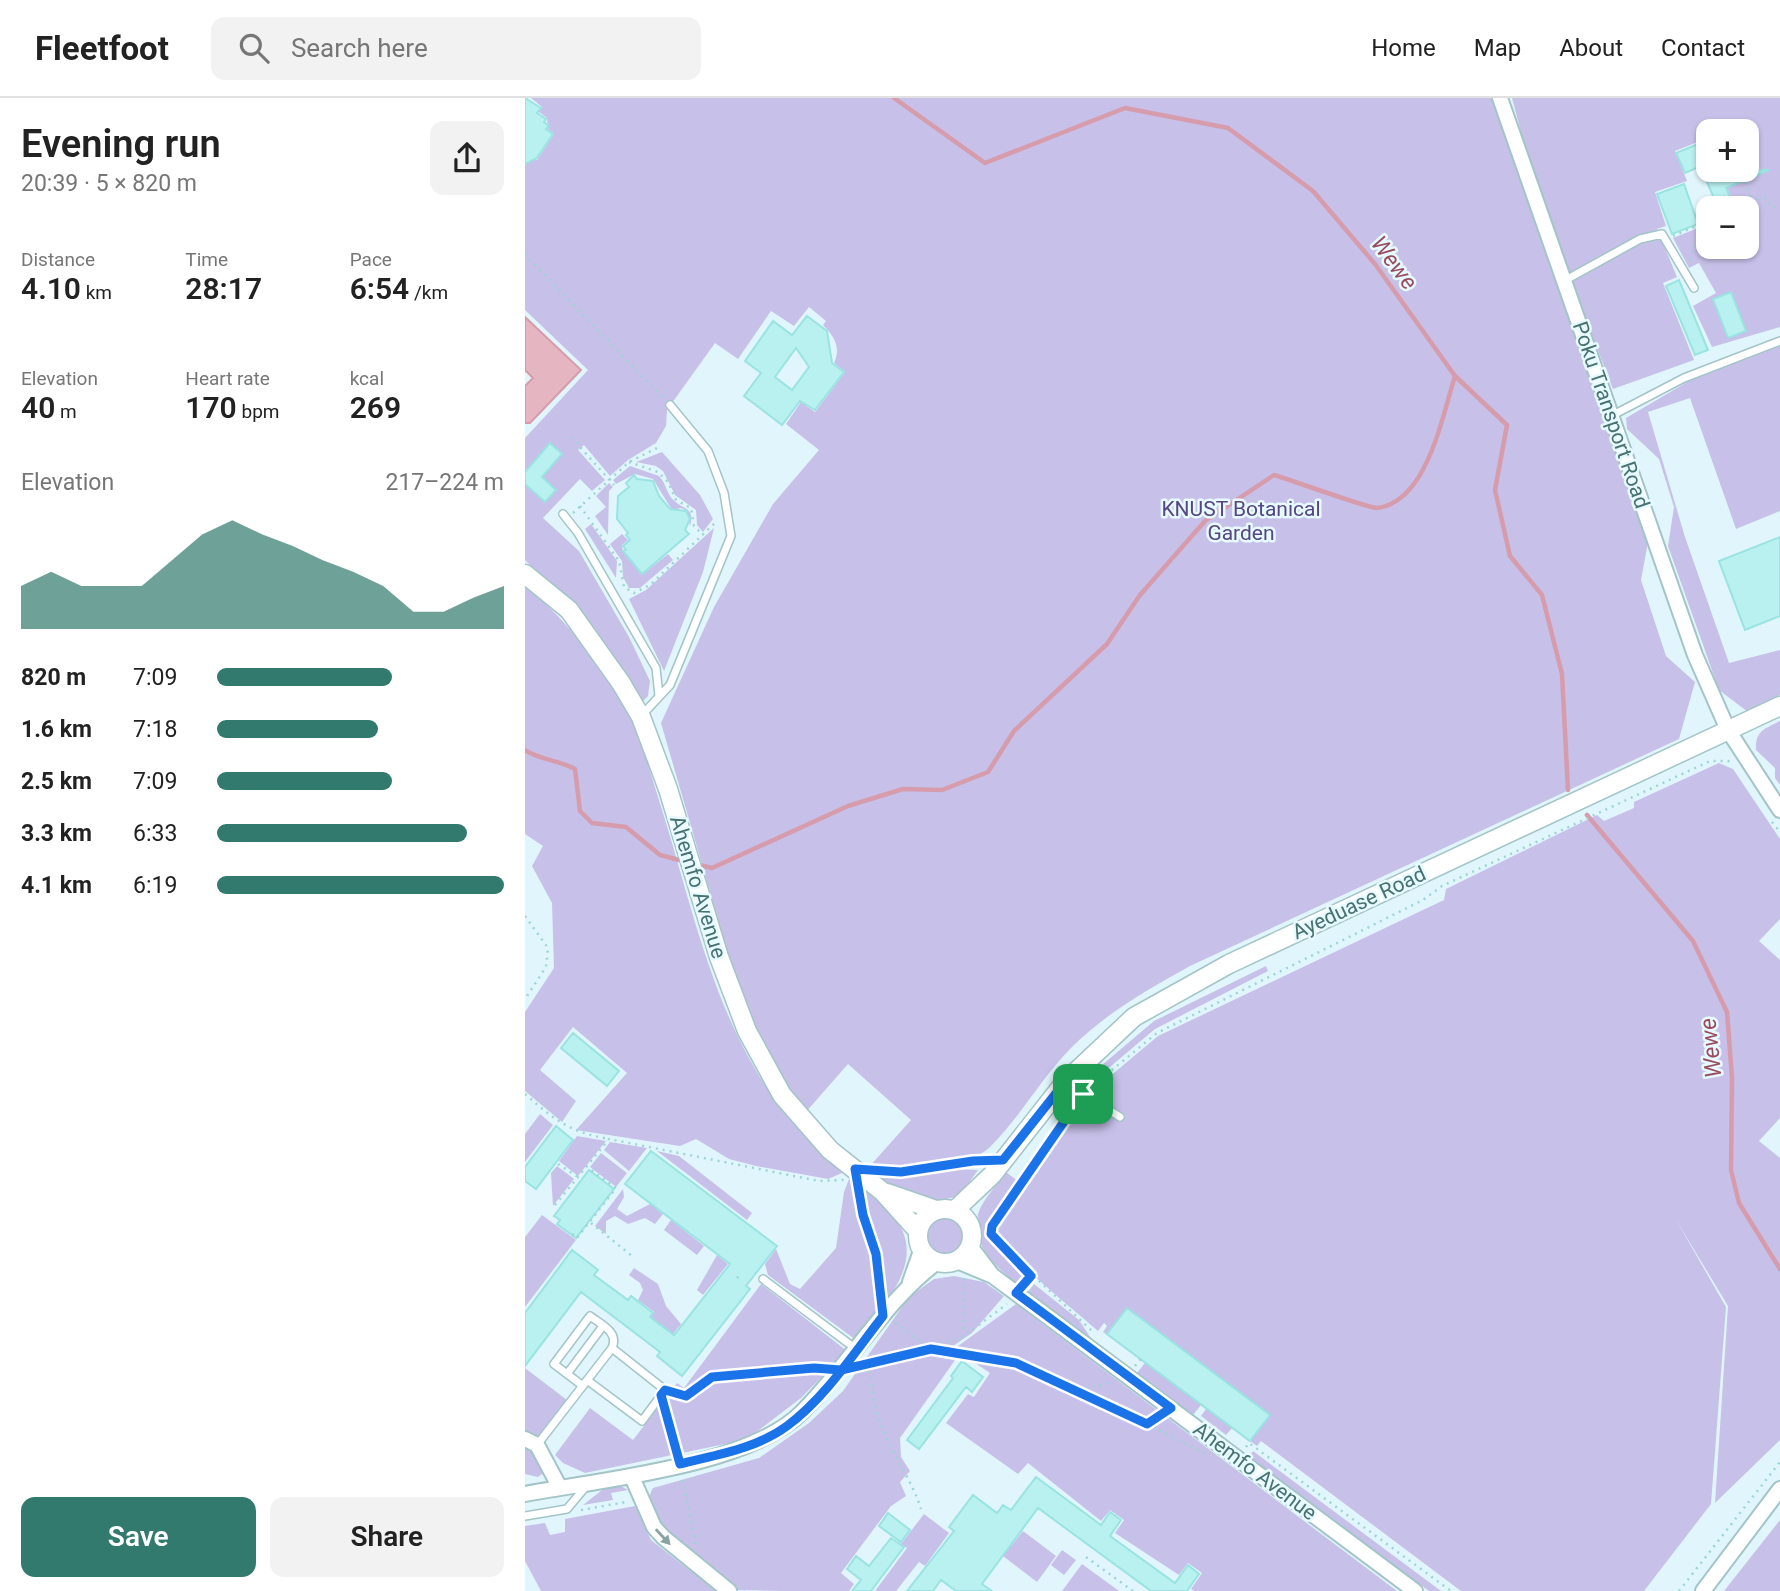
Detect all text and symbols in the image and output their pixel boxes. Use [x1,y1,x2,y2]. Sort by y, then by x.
search box [211,17,701,80]
text: Fleetfoot [35,29,169,68]
icon: search [235,29,273,67]
text: Search here [291,33,428,63]
text: Home [1371,34,1436,62]
text: Map [1474,34,1521,62]
text: About [1559,34,1623,62]
text: Contact [1661,34,1745,62]
map controls [1696,119,1759,259]
button: + [1696,119,1759,182]
button: share [430,121,504,195]
text: Evening run [21,122,221,166]
text: 20:39 · 5 × 820 m [21,170,197,197]
button: − [1696,196,1759,259]
water label: Wewe [1365,231,1423,295]
text: Distance [21,248,95,271]
text: Time [185,248,228,271]
text: Pace [350,248,392,271]
text: 4.10 [21,271,81,306]
text: 28:17 [185,271,262,306]
text: 6:54 [350,271,409,306]
text: km [81,281,112,304]
text: /km [409,281,448,304]
street label: Poku Transport Road [1568,318,1654,512]
text: Elevation [21,367,98,390]
text: Heart rate [185,367,270,390]
text: kcal [350,367,384,390]
text: 40 [21,390,55,425]
text: 170 [185,390,237,425]
text: 269 [350,390,401,425]
text: m [55,400,77,423]
text: bpm [237,400,279,423]
text: Elevation [21,469,114,496]
text: 217–224 m [385,469,504,496]
park label: KNUST Botanical Garden [1161,497,1321,545]
text: 820 m [21,664,86,691]
text: 7:09 [133,664,177,691]
text: 1.6 km [21,716,92,743]
text: 7:18 [133,716,177,743]
text: 2.5 km [21,768,92,795]
text: 7:09 [133,768,177,795]
street label: Ahemfo Avenue [665,813,731,961]
text: 3.3 km [21,820,92,847]
text: 6:33 [133,820,177,847]
street label: Ayeduase Road [1289,862,1429,944]
text: 4.1 km [21,872,92,899]
text: 6:19 [133,872,177,899]
water label: Wewe [1694,1017,1728,1079]
pin [1053,1064,1113,1124]
icon: arrive [1064,1075,1102,1113]
street label: Ahemfo Avenue [1189,1417,1321,1525]
button: Save [21,1497,256,1577]
button: Share [270,1497,504,1577]
one-way arrow [655,1528,671,1546]

